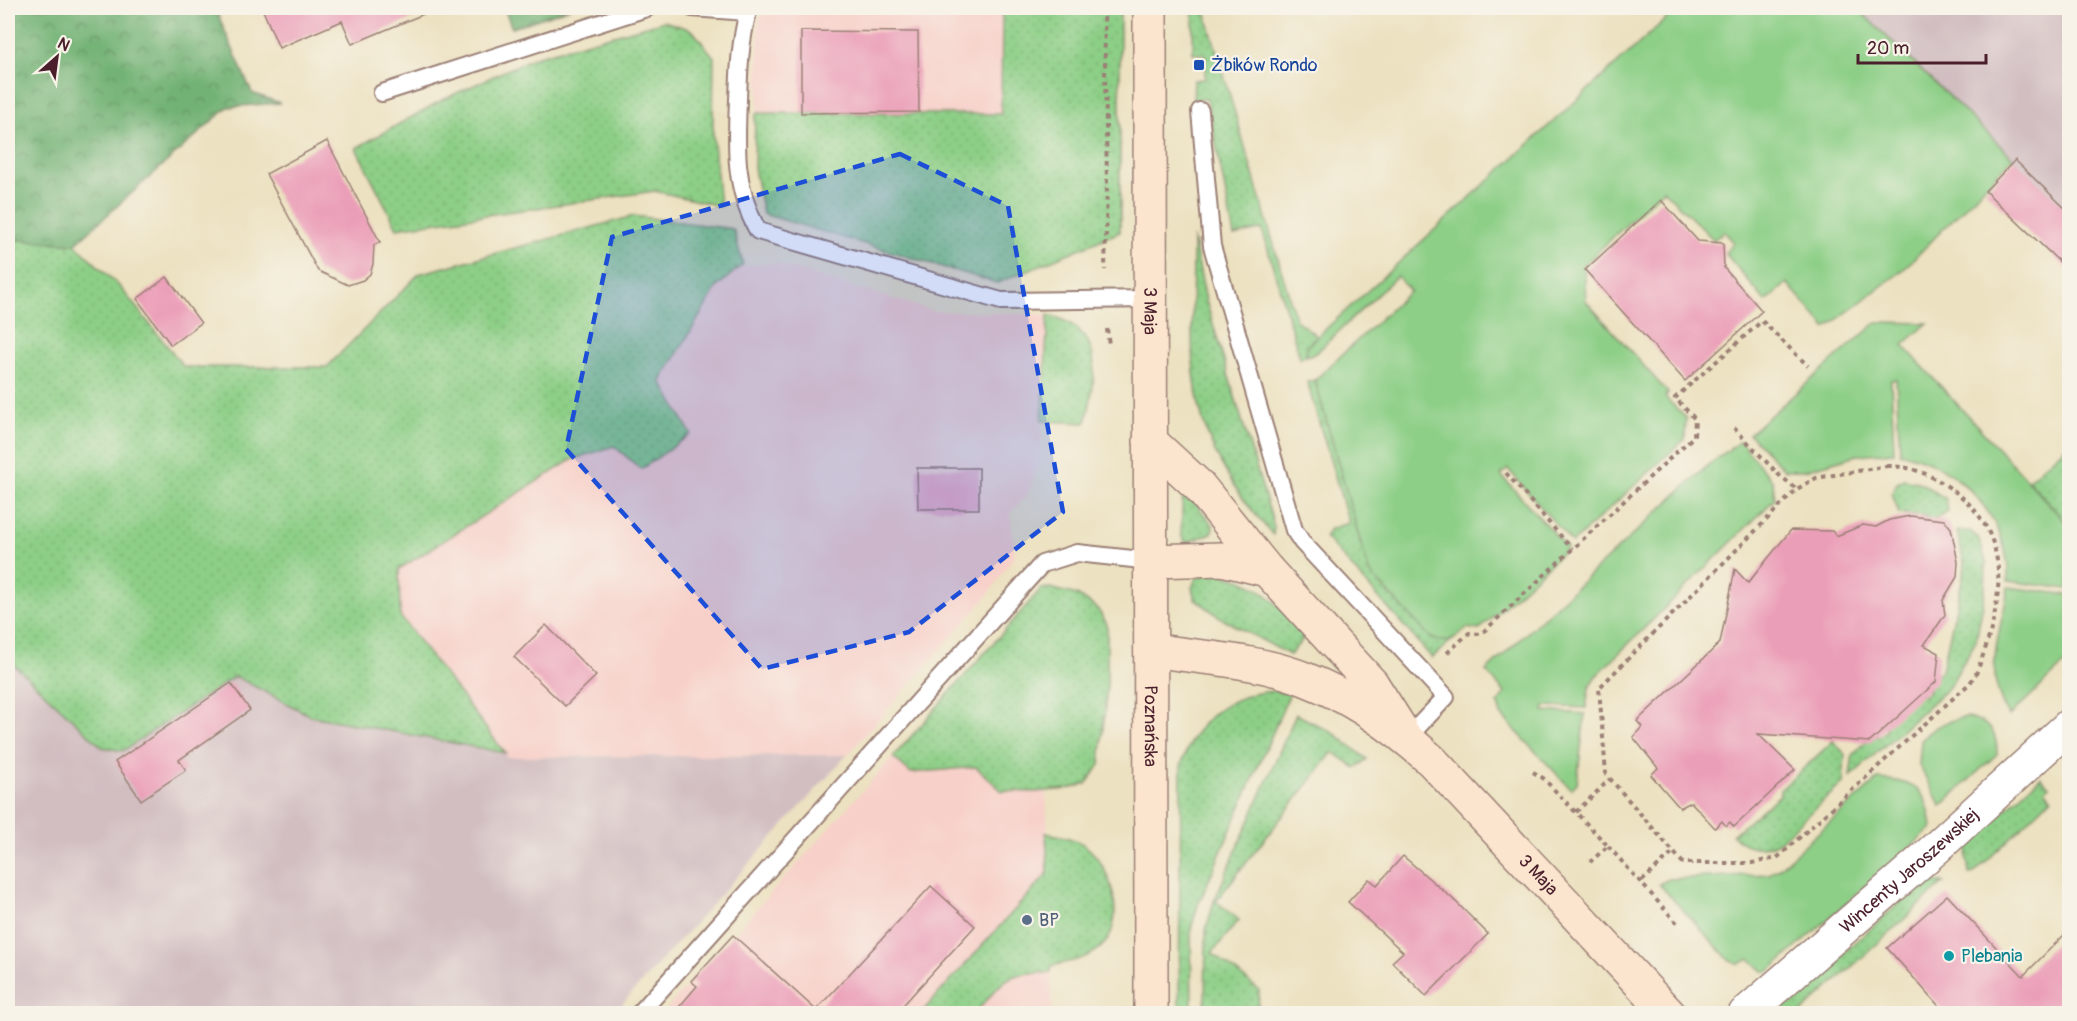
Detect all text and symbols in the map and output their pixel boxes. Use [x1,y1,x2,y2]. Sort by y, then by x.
north arrow [27,27,87,87]
scale bar [1858,27,1986,65]
text: N [54,33,73,56]
text: 20 m [1867,37,1909,60]
place label: Żbików Rondo [1211,54,1318,77]
marker: Żbików Rondo [1192,58,1206,72]
street label: 3 Maja [1138,287,1161,335]
street label: Poznańska [1139,685,1162,767]
street label: Wincenty Jaroszewskiej [1835,803,1984,939]
street label: 3 Maja [1513,850,1563,900]
place label: BP [1039,909,1059,932]
marker: BP [1020,913,1034,927]
place label: Plebania [1961,945,2023,968]
marker: Plebania [1942,949,1956,963]

